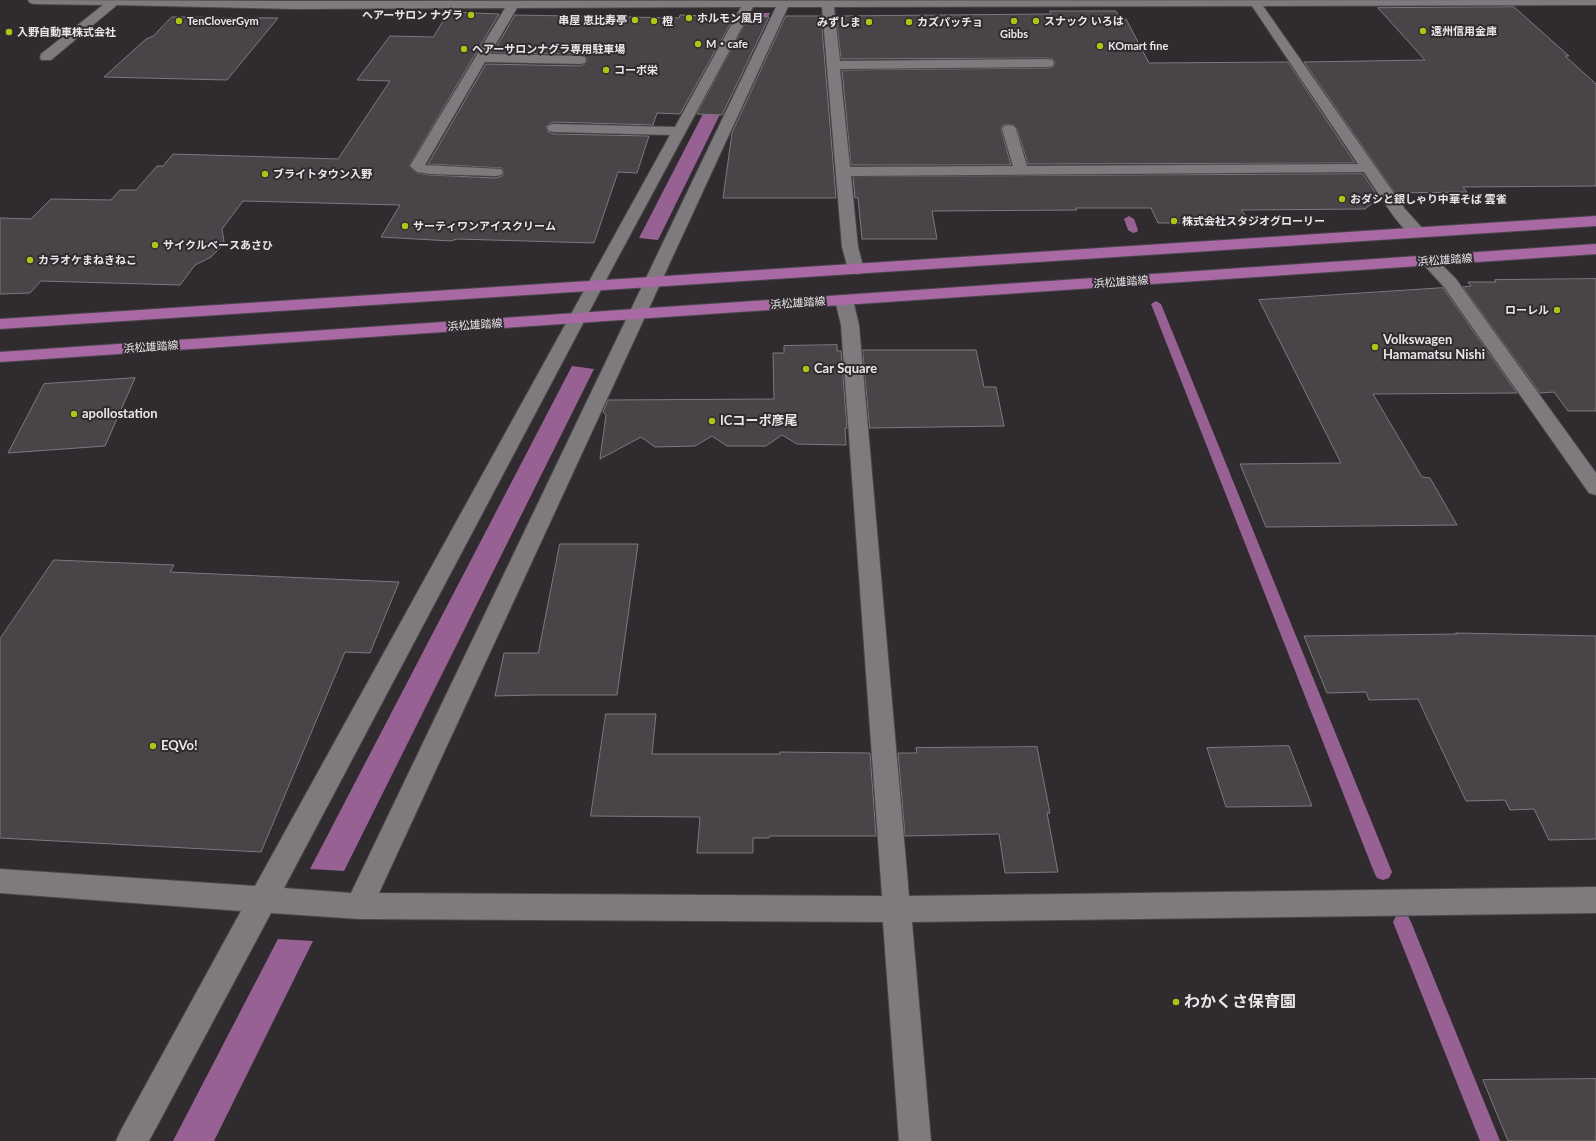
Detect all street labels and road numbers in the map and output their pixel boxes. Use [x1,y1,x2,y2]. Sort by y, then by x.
street label: 浜松雄踏線 [1417,251,1473,269]
street label: 浜松雄踏線 [1093,273,1149,291]
street label: 浜松雄踏線 [770,294,826,312]
street label: 浜松雄踏線 [447,316,503,334]
street label: 浜松雄踏線 [123,338,179,356]

